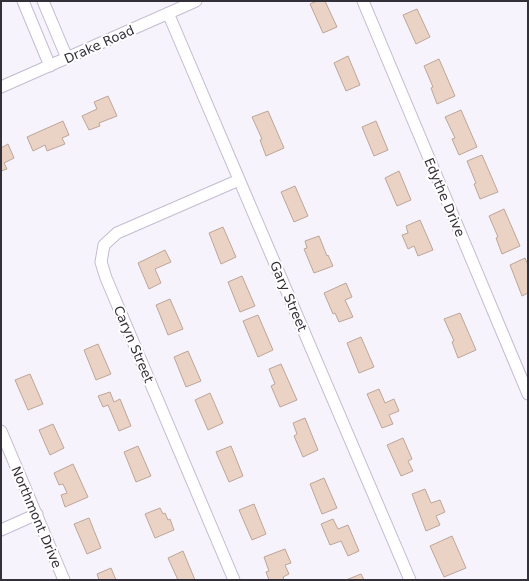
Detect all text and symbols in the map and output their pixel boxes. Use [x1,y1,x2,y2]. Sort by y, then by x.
street label: Drake Road [62,22,137,67]
street label: Edythe Drive [421,155,468,239]
street label: Gary Street [267,259,310,334]
street label: Caryn Street [111,304,156,385]
street label: Northmont Drive [8,464,65,570]

